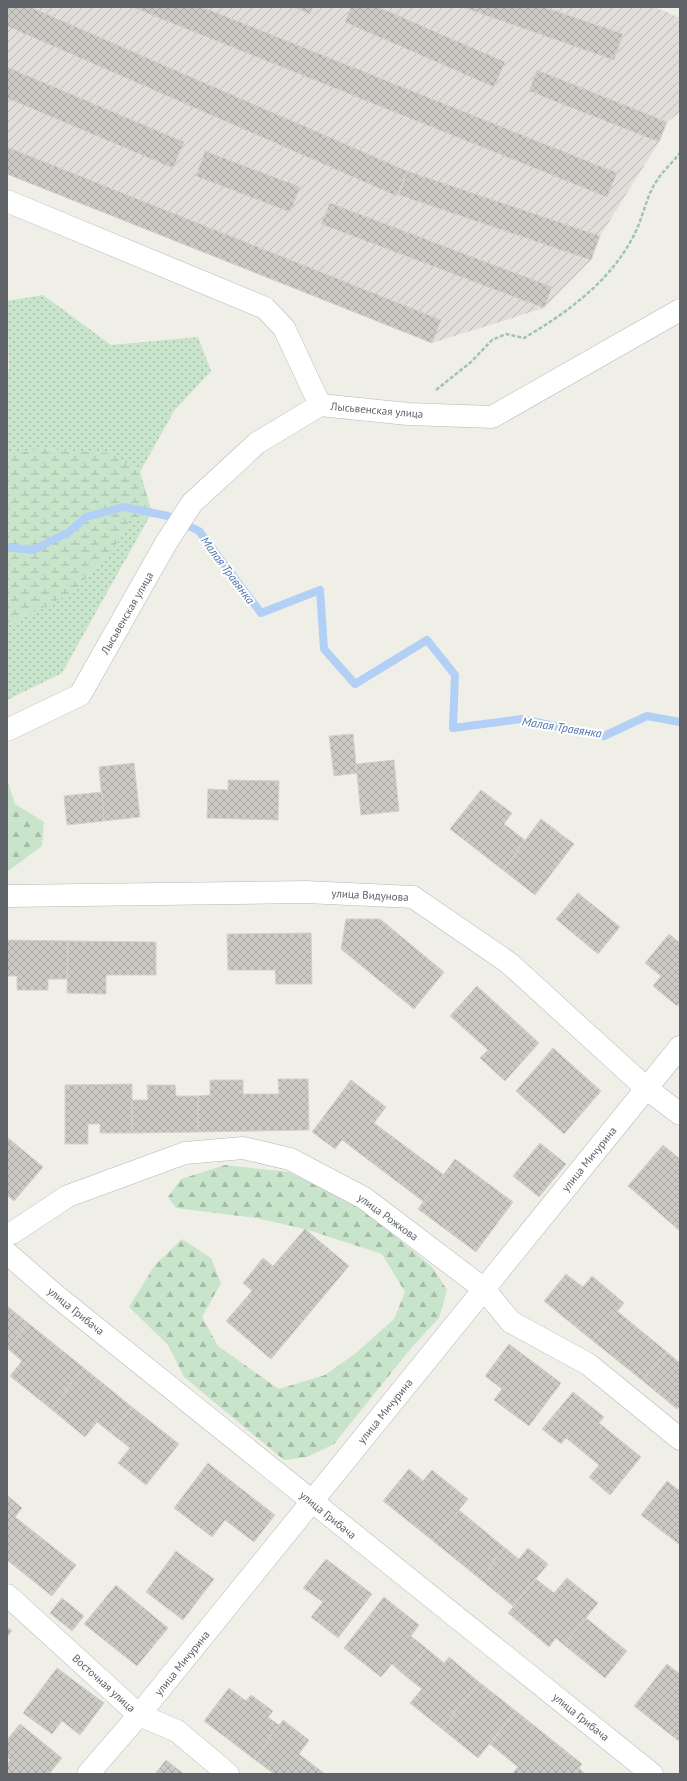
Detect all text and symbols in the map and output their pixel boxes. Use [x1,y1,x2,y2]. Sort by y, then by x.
street label: Лысьвенская улица [329,399,424,421]
water label: Малая Травянка [198,533,258,607]
street label: Лысьвенская улица [97,569,156,658]
water label: Малая Травянка [521,713,603,741]
street label: улица Видунова [331,886,409,904]
street label: улица Мичурина [559,1124,619,1194]
street label: улица Рожкова [355,1190,421,1244]
street label: улица Грибача [45,1284,107,1338]
street label: улица Мичурина [355,1376,415,1446]
street label: улица Грибача [297,1488,359,1542]
street label: улица Мичурина [152,1628,212,1698]
street label: Восточная улица [70,1651,138,1715]
street label: улица Грибача [550,1690,612,1744]

